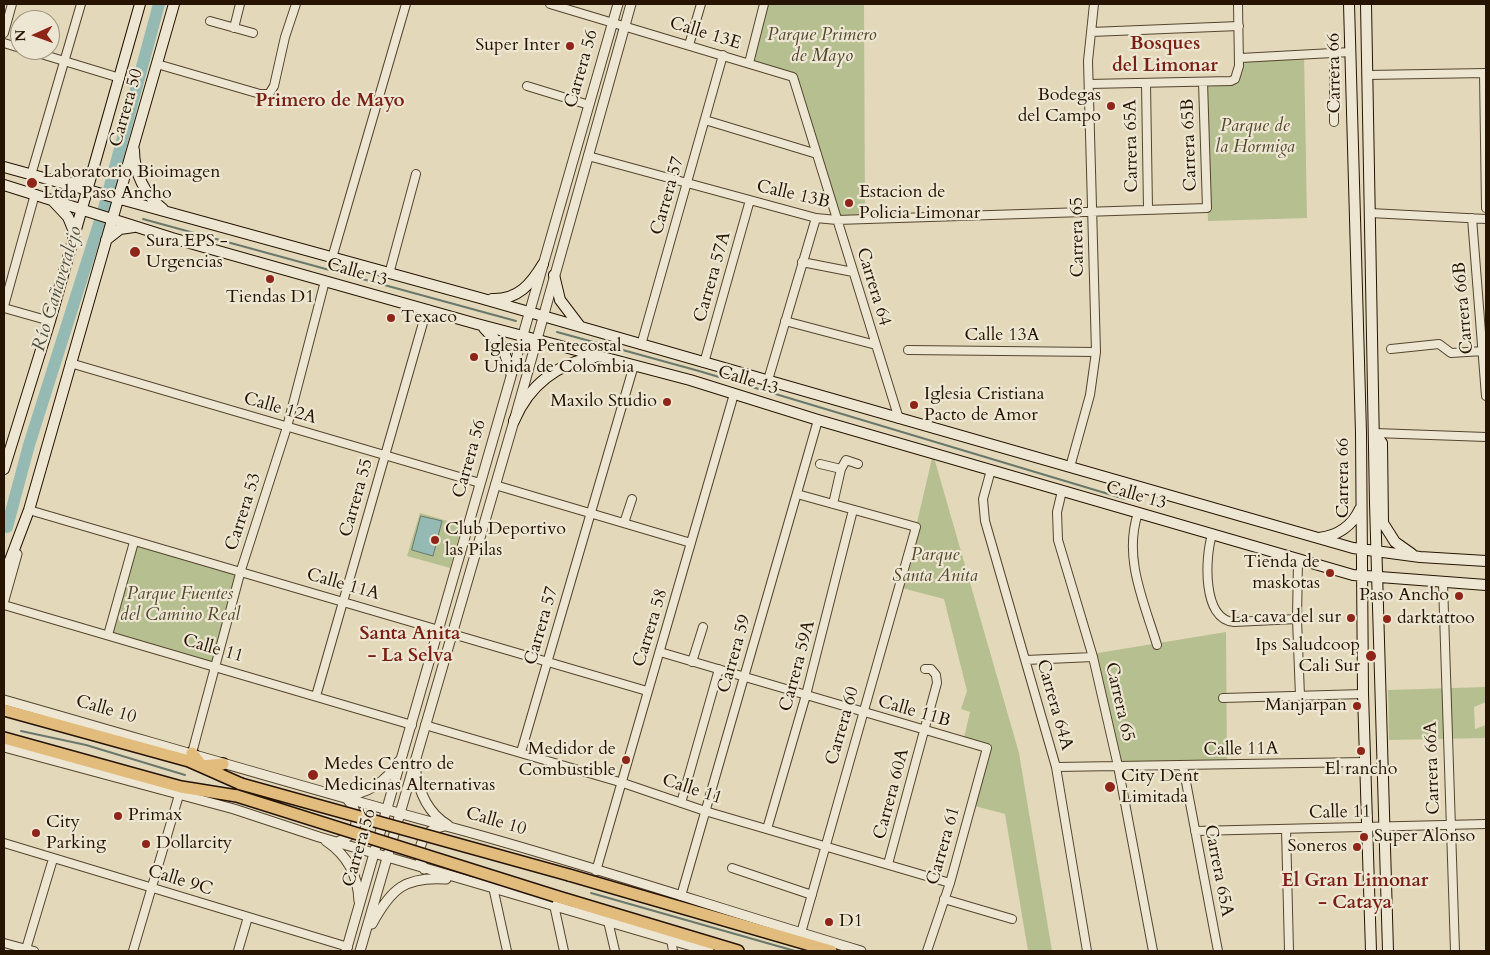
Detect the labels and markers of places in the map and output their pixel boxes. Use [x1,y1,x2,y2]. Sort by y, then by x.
place label: Super Inter [475,35,560,57]
marker: Super Inter [564,40,576,52]
place label: Bodegas del Campo [1018,85,1101,128]
marker: Bodegas del Campo [1105,100,1117,112]
place label: Laboratorio Bioimagen Ltda Paso Ancho [43,162,221,204]
marker: Laboratorio Bioimagen Ltda Paso Ancho [25,176,39,190]
place label: Estacion de Policia Limonar [859,182,980,224]
marker: Estacion de Policia Limonar [843,197,855,209]
place label: Sura EPS - Urgencias [146,231,228,274]
marker: Sura EPS - Urgencias [128,245,142,259]
marker: Tiendas D1 [264,273,276,285]
place label: Tiendas D1 [226,287,314,309]
place label: Texaco [401,307,457,329]
marker: Texaco [385,312,397,324]
place label: Iglesia Pentecostal Unida de Colombia [484,336,634,378]
marker: Iglesia Pentecostal Unida de Colombia [468,351,480,363]
place label: Iglesia Cristiana Pacto de Amor [924,384,1045,426]
place label: Maxilo Studio [550,391,657,413]
marker: Maxilo Studio [661,396,673,408]
marker: Iglesia Cristiana Pacto de Amor [908,399,920,411]
place label: Club Deportivo las Pilas [445,519,566,562]
marker: Club Deportivo las Pilas [429,534,441,546]
place label: Tienda de maskotas [1243,552,1320,594]
marker: Tienda de maskotas [1324,567,1336,579]
place label: Paso Ancho [1359,585,1449,607]
marker: Paso Ancho [1453,590,1465,602]
place label: La cava del sur [1230,607,1341,629]
place label: darktattoo [1397,608,1475,630]
marker: La cava del sur [1345,612,1357,624]
marker: darktattoo [1381,613,1393,625]
place label: Ips Saludcoop Cali Sur [1255,635,1360,678]
marker: Ips Saludcoop Cali Sur [1364,649,1378,663]
place label: Manjarpan [1265,695,1347,717]
marker: Manjarpan [1351,700,1363,712]
place label: Medidor de Combustible [519,739,616,782]
marker: El rancho [1355,745,1367,757]
place label: Medes Centro de Medicinas Alternativas [324,754,495,796]
marker: Medidor de Combustible [620,754,632,766]
place label: El rancho [1325,759,1397,781]
place label: City Dent Limitada [1121,766,1199,809]
marker: Medes Centro de Medicinas Alternativas [306,768,320,782]
marker: City Dent Limitada [1103,780,1117,794]
place label: Primax [128,805,182,827]
marker: Primax [112,810,124,822]
place label: City Parking [46,812,106,854]
place label: Super Alonso [1374,826,1475,848]
marker: City Parking [30,827,42,839]
marker: Super Alonso [1358,831,1370,843]
place label: Dollarcity [156,833,232,855]
place label: Soneros [1288,836,1347,858]
marker: Dollarcity [140,838,152,850]
marker: Soneros [1351,841,1363,853]
place label: D1 [839,911,863,933]
marker: D1 [823,916,835,928]

